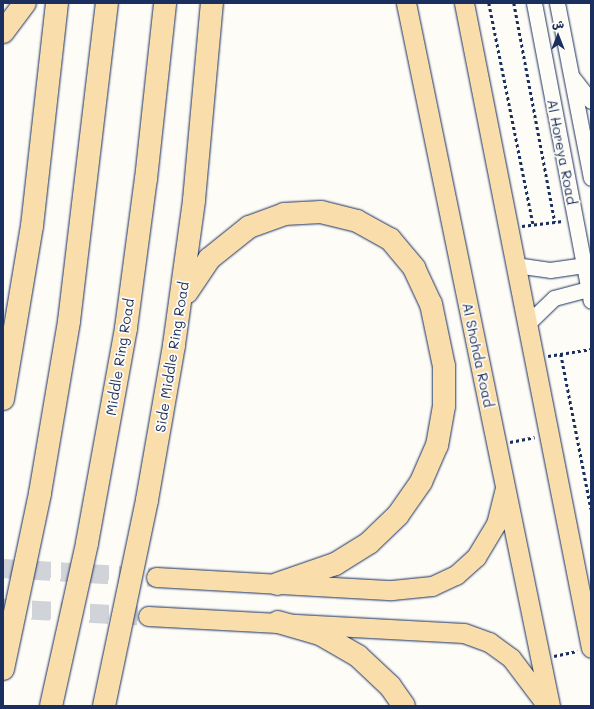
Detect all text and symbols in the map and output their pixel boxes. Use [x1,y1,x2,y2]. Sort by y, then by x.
north arrow [538,16,578,56]
text: ش [552,16,564,31]
street label: Al Horeya Road [544,98,580,206]
street label: Side Middle Ring Road [152,280,192,434]
street label: Middle Ring Road [102,297,138,417]
street label: Al Shohda Road [459,301,497,409]

